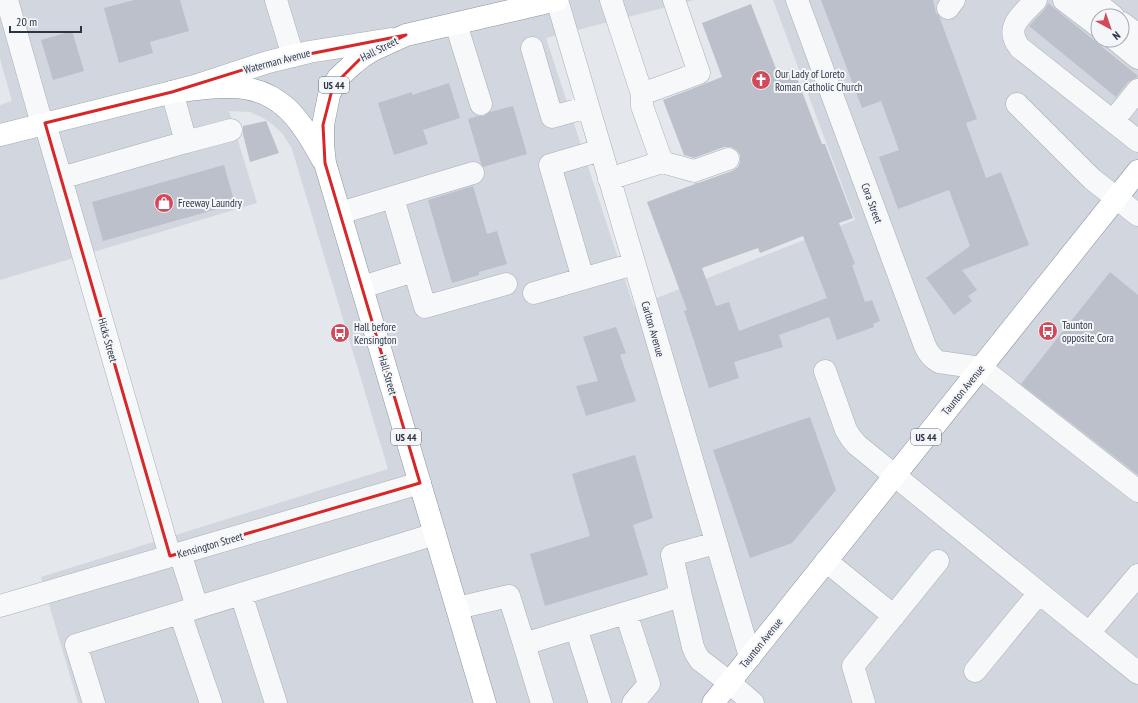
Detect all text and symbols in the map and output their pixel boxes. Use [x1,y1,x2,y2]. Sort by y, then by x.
scale bar [10,8,81,34]
north arrow [1090,8,1130,48]
text: 20 m [16,14,37,29]
text: N [1110,28,1123,43]
street label: Hall Street [358,34,400,64]
street label: Waterman Avenue [242,45,312,77]
place label: Our Lady of Loreto Roman Catholic Church [775,67,863,94]
church icon: Our Lady of Loreto Roman Catholic Church [750,69,772,91]
road number: US 44 [319,77,349,93]
street label: Cora Street [858,181,886,225]
shop icon: Freeway Laundry [153,192,175,214]
place label: Freeway Laundry [178,196,243,210]
street label: Carlton Avenue [638,300,668,359]
street label: Hicks Street [95,316,121,364]
place label: Taunton opposite Cora [1062,318,1114,345]
place label: Hall before Kensington [354,320,397,347]
bus stop icon: Taunton opposite Cora [1037,320,1059,342]
bus stop icon: Hall before Kensington [329,322,351,344]
street label: Hall Street [376,354,400,396]
street label: Taunton Avenue [939,362,988,418]
road number: US 44 [391,429,421,445]
road number: US 44 [911,429,941,445]
street label: Kensington Street [176,529,244,561]
street label: Taunton Avenue [737,615,786,671]

